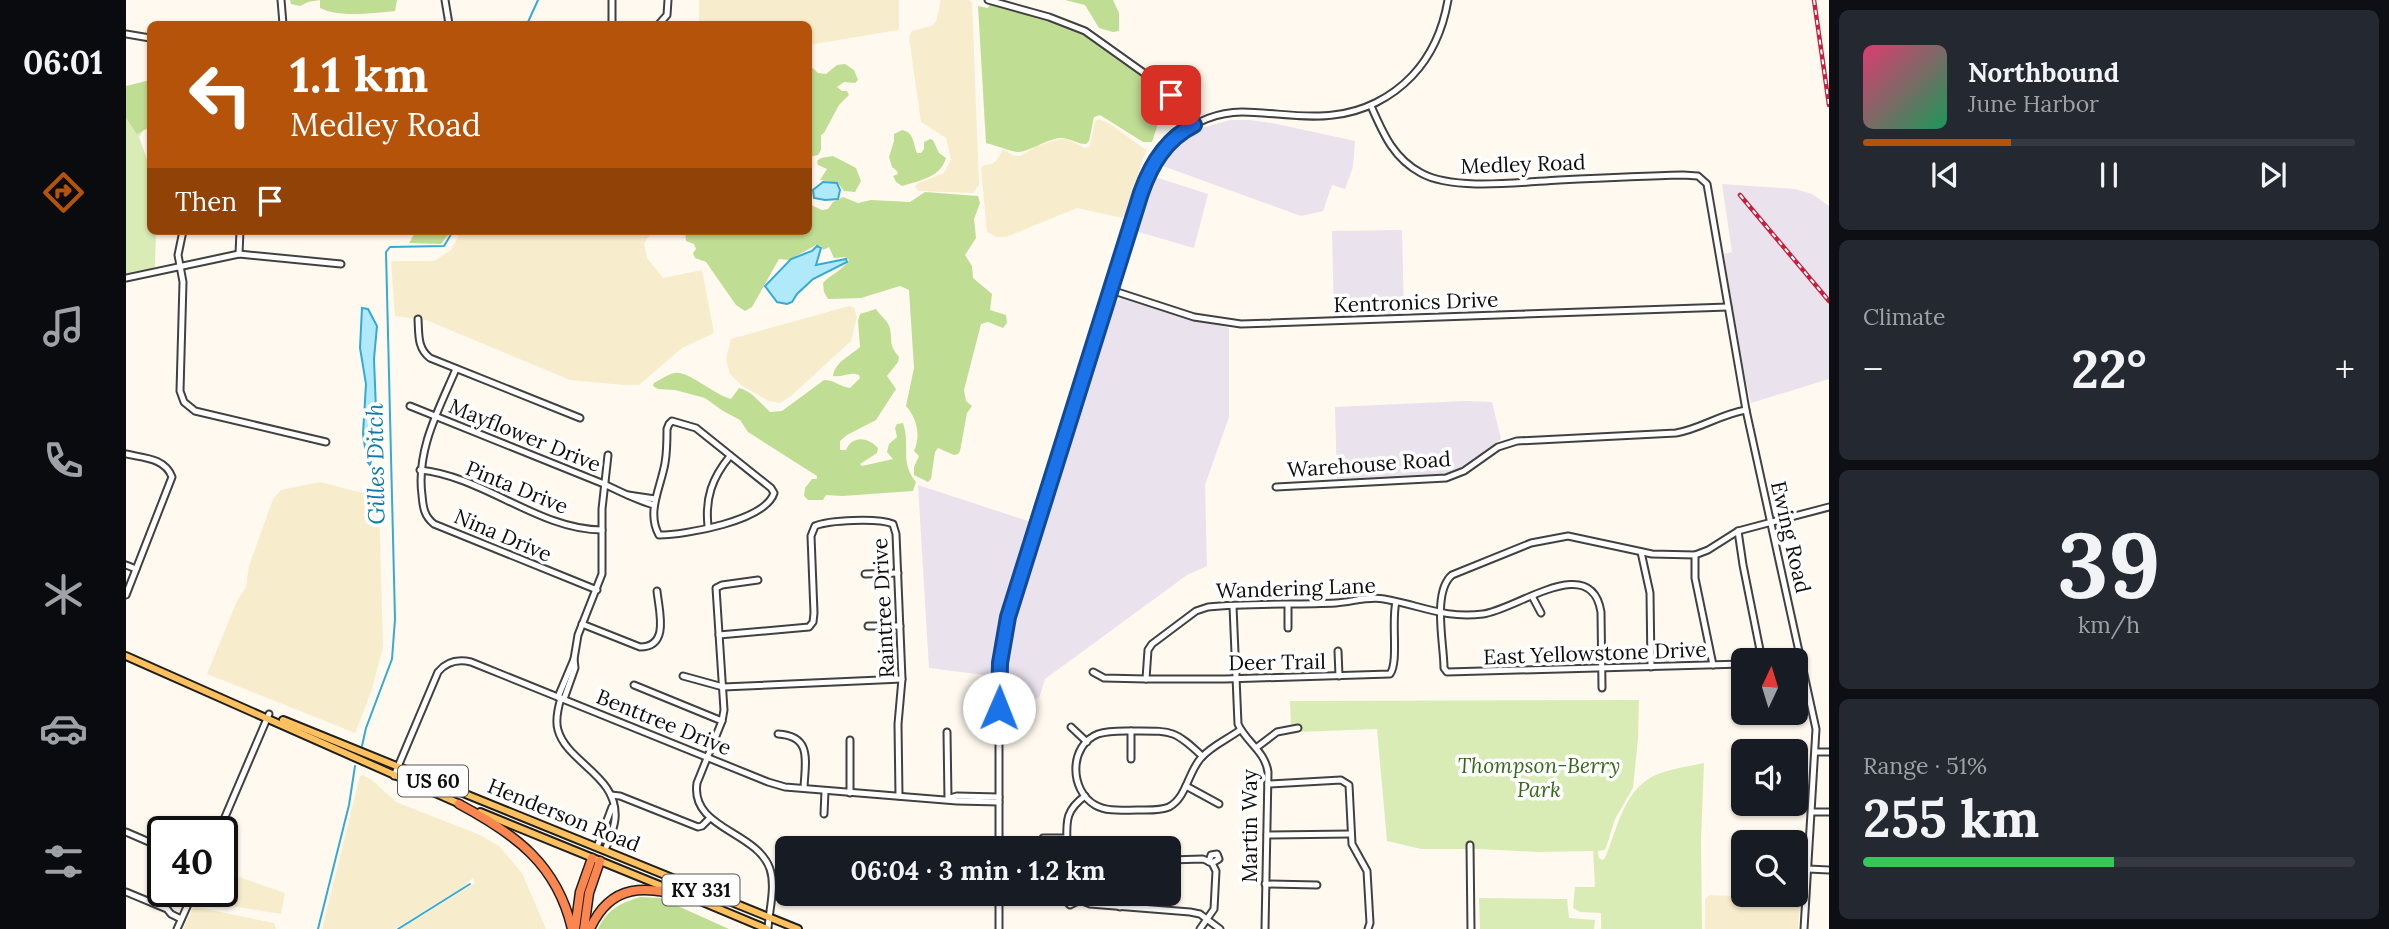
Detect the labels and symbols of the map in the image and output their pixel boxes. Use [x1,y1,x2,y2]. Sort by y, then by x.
pin [1141,65,1201,125]
street label: Medley Road [1460,148,1586,180]
street label: Kentronics Drive [1333,286,1499,318]
street label: Mayflower Drive [445,392,605,478]
water label: Gilles Ditch [359,403,391,525]
street label: Warehouse Road [1286,445,1452,483]
street label: Pinta Drive [462,454,572,520]
street label: Ewing Road [1765,478,1817,596]
street label: Nina Drive [450,502,556,568]
street label: Raintree Drive [866,537,900,679]
street label: Wandering Lane [1216,572,1376,604]
street label: East Yellowstone Drive [1483,636,1707,670]
street label: Deer Trail [1228,648,1326,676]
north arrow [1731,648,1808,724]
position arrow [962,671,1036,745]
street label: Benttree Drive [593,683,735,761]
park label: Thompson-Berry Park [1458,752,1620,803]
road number: US 60 [398,766,468,796]
street label: Martin Way [1236,769,1263,883]
street label: Henderson Road [484,772,644,858]
speed limit sign: 40 [147,816,238,907]
road number: KY 331 [662,874,740,906]

